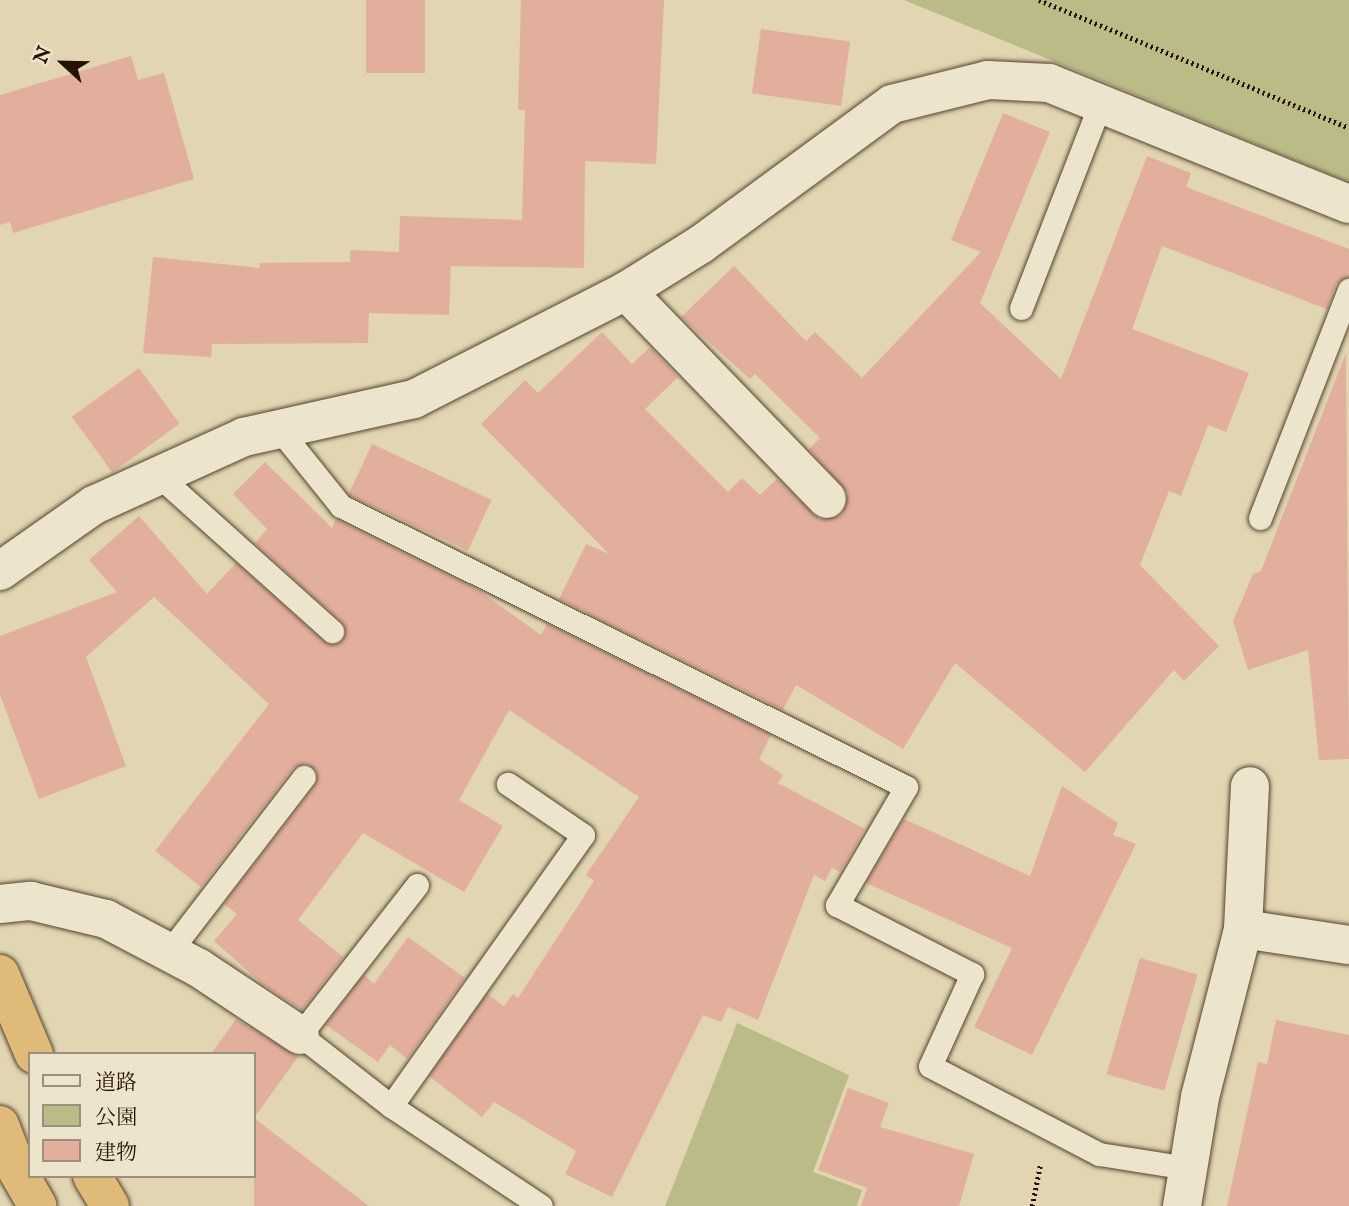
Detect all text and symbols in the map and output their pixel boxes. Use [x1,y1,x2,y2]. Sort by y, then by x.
north arrow [28,28,98,98]
text: N [29,43,58,67]
legend [28,1052,256,1178]
text: 道路 [95,1070,137,1097]
text: 公園 [95,1105,137,1132]
text: 建物 [95,1140,137,1167]

